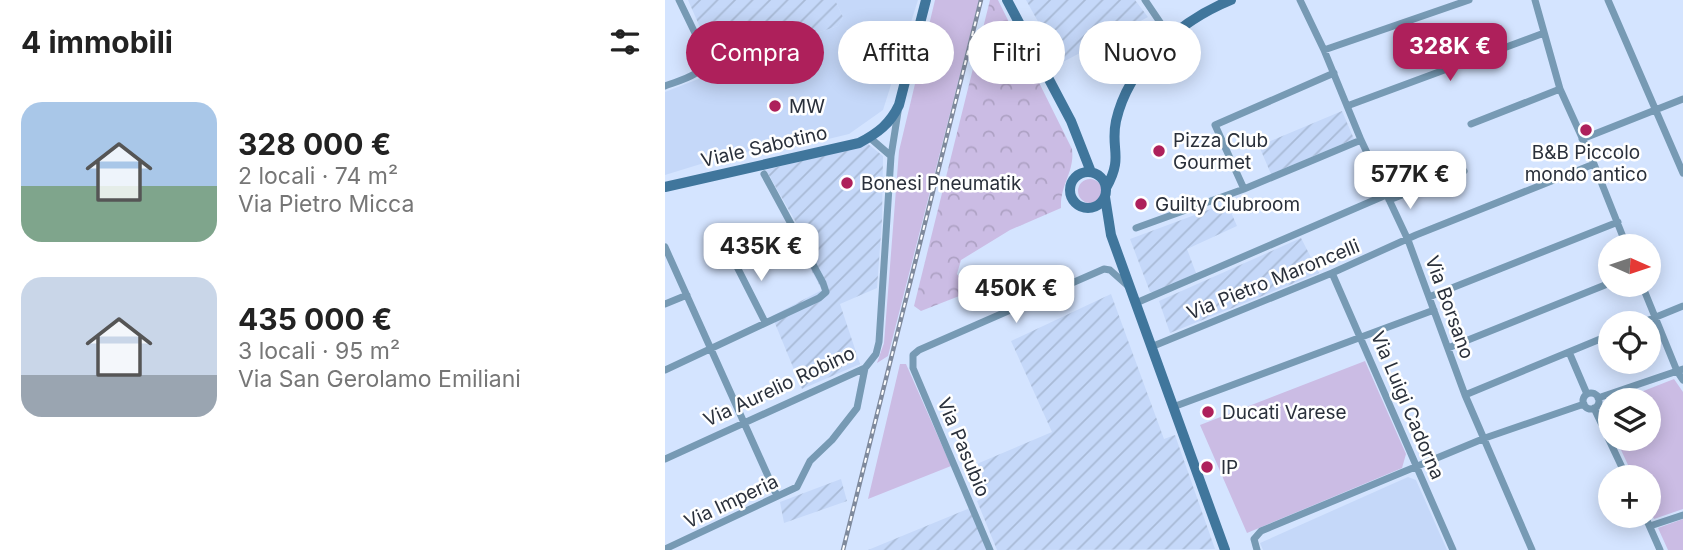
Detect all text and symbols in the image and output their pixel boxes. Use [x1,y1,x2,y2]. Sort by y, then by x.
chip: Compra [686,21,824,84]
chip: Affitta [838,21,954,84]
chip: Filtri [968,21,1065,84]
chip: Nuovo [1079,21,1201,84]
icon: filters [606,23,644,61]
text: 4 immobili [21,24,173,60]
pin: 328K € [1393,24,1507,83]
text: 328K € [1409,32,1491,60]
place label: MW [789,95,825,118]
marker: MW [767,98,783,114]
street label: Viale Sabotino [699,121,829,172]
marker: B&B Piccolo mondo antico [1578,122,1594,138]
text: 328 000 € [238,126,391,162]
place label: Pizza Club Gourmet [1173,129,1268,174]
icon: home [77,130,161,214]
place label: B&B Piccolo mondo antico [1525,141,1647,186]
marker: Pizza Club Gourmet [1151,143,1167,159]
pin: 577K € [1353,152,1467,211]
text: 577K € [1370,160,1450,188]
text: 2 locali · 74 m² [238,162,398,190]
place label: Bonesi Pneumatik [861,172,1022,195]
marker: Bonesi Pneumatik [839,175,855,191]
text: Via Pietro Micca [238,190,414,218]
place label: Guilty Clubroom [1155,193,1300,216]
marker: Guilty Clubroom [1133,196,1149,212]
pin: 435K € [704,224,818,283]
text: 435K € [720,232,802,260]
street label: Via Pietro Maroncelli [1183,234,1363,325]
north arrow [1598,234,1661,298]
map controls [1598,234,1661,528]
street label: Via Borsano [1420,252,1479,362]
pin: 450K € [959,266,1073,325]
text: 450K € [974,274,1058,302]
text: 435 000 € [238,301,392,337]
icon: home [77,305,161,389]
button: locate [1598,311,1661,374]
street label: Via Luigi Cadorna [1366,328,1449,483]
text: 3 locali · 95 m² [238,337,400,365]
street label: Via Aurelio Robino [700,341,858,432]
text: Via San Gerolamo Emiliani [238,365,521,393]
button: layers [1598,388,1661,451]
street label: Via Pasubio [932,394,995,500]
place label: Ducati Varese [1222,401,1347,424]
marker: Ducati Varese [1200,404,1216,420]
place label: IP [1221,456,1238,479]
marker: IP [1199,459,1215,475]
button: + [1598,465,1661,528]
street label: Via Imperia [681,470,782,533]

